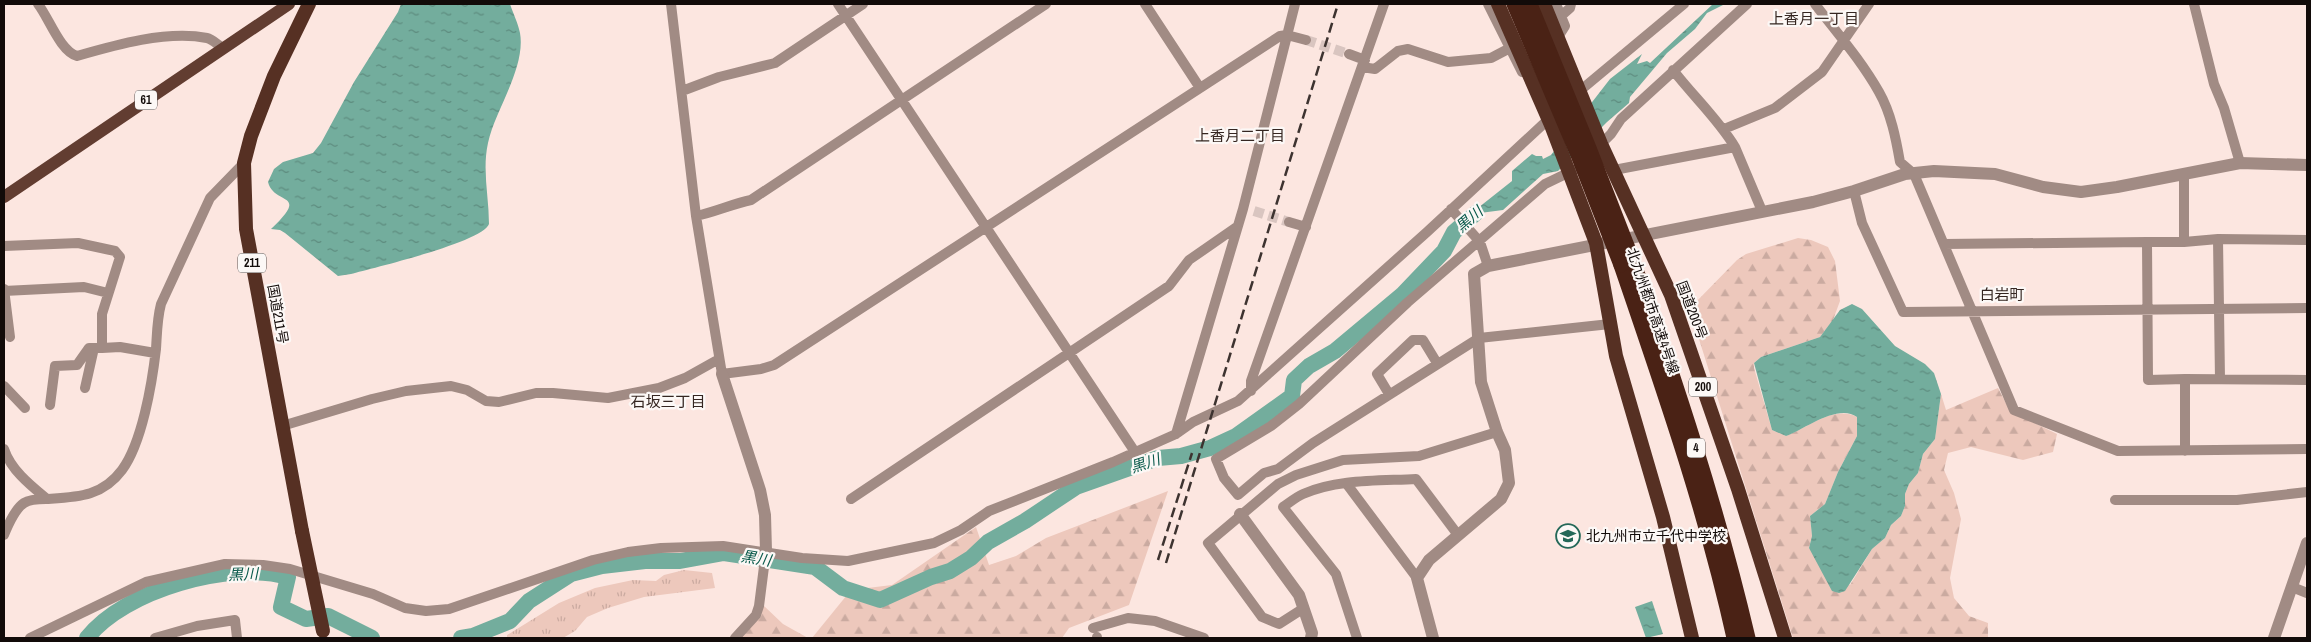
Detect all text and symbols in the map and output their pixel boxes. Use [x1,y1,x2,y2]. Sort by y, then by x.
district label: 上香月一丁目 [1769,8,1859,29]
road number: 61 [135,90,157,110]
district label: 上香月二丁目 [1195,125,1285,146]
water label: 黒川 [1451,200,1489,237]
street label: 北九州都市高速4号線 [1623,245,1683,377]
road number: 211 [238,254,266,272]
street label: 国道200号 [1673,278,1711,342]
street label: 国道211号 [264,283,292,345]
district label: 白岩町 [1979,284,2025,305]
road number: 200 [1689,378,1717,397]
district label: 石坂三丁目 [630,391,706,412]
road number: 4 [1687,438,1705,458]
water label: 黒川 [1127,448,1164,478]
school or university icon: 北九州市立千代中学校 [1555,523,1581,549]
place label: 北九州市立千代中学校 [1586,527,1726,545]
water label: 黒川 [740,545,774,571]
water label: 黒川 [228,563,260,585]

